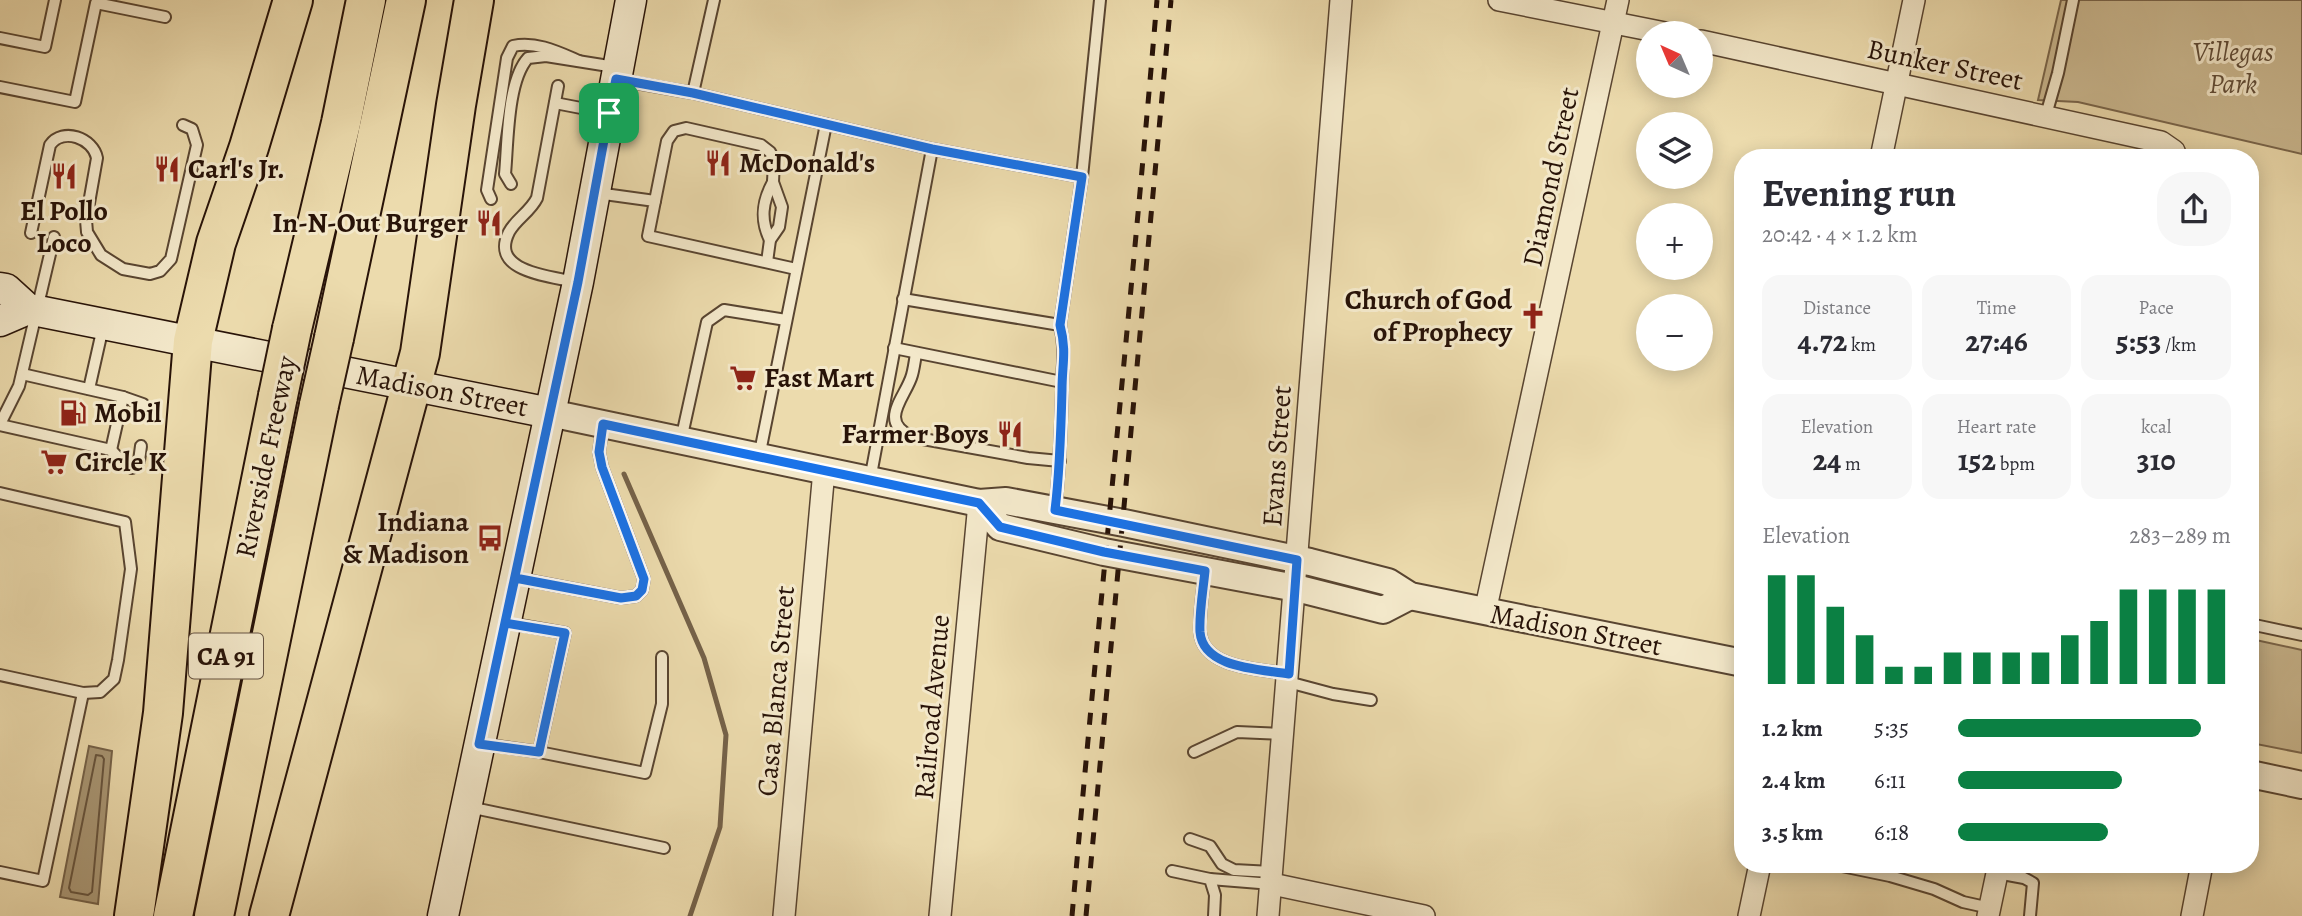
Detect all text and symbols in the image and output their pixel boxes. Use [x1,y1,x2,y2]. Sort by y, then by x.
north arrow [1636,21,1713,98]
map controls [1636,21,1713,371]
street label: Bunker Street [1864,30,2026,100]
park label: Villegas Park [2192,33,2274,103]
pin [579,83,639,143]
street label: Diamond Street [1513,84,1589,270]
icon: arrive [590,94,628,132]
button: layers [1636,112,1713,189]
place label: McDonald's [739,144,875,182]
restaurant icon: McDonald's [703,148,733,178]
place label: Carl's Jr. [188,150,285,188]
restaurant icon: Carl's Jr. [152,154,182,184]
restaurant icon: El Pollo Loco [49,161,79,191]
text: Evening run [1762,167,1956,219]
button: share [2157,172,2231,246]
place label: El Pollo Loco [20,192,108,262]
button: + [1636,203,1713,280]
place label: In-N-Out Burger [272,204,468,242]
restaurant icon: In-N-Out Burger [474,208,504,238]
text: 20:42 · 4 × 1.2 km [1762,219,1918,250]
place label: Church of God of Prophecy [1345,281,1513,351]
button: − [1636,294,1713,371]
text: Distance [1803,295,1871,321]
text: Time [1977,295,2016,321]
text: Pace [2139,295,2174,321]
church icon: Church of God of Prophecy [1518,301,1548,331]
text: 4.72 [1797,321,1847,361]
text: 27:46 [1965,321,2028,361]
text: 5:53 [2116,321,2161,361]
text: km [1847,332,1876,358]
text: /km [2161,332,2197,358]
street label: Riverside Freeway [226,352,306,562]
street label: Madison Street [353,356,531,426]
place label: Fast Mart [764,359,874,397]
supermarket icon: Fast Mart [728,363,758,393]
street label: Evans Street [1253,384,1301,528]
place label: Mobil [94,394,162,432]
fuel station icon: Mobil [58,398,88,428]
text: Elevation [1800,414,1873,440]
text: Heart rate [1957,414,2036,440]
text: kcal [2141,414,2171,440]
place label: Farmer Boys [842,415,989,453]
restaurant icon: Farmer Boys [995,419,1025,449]
text: 24 [1813,440,1841,480]
text: 152 [1958,440,1996,480]
text: 310 [2137,440,2176,480]
place label: Circle K [75,443,167,481]
supermarket icon: Circle K [39,447,69,477]
text: m [1841,451,1861,477]
text: bpm [1996,451,2035,477]
place label: Indiana & Madison [342,503,469,573]
text: Elevation [1762,520,1850,551]
text: 283–289 m [2129,520,2231,551]
bus stop icon: Indiana & Madison [475,523,505,553]
street label: Casa Blanca Street [748,584,804,798]
street label: Madison Street [1487,595,1665,665]
street label: Railroad Avenue [905,613,959,801]
road number: CA 91 [189,634,263,678]
text: 1.2 km [1762,713,1823,744]
text: 5:35 [1874,713,1909,744]
text: 2.4 km [1762,765,1825,796]
text: 6:11 [1874,765,1906,796]
text: 3.5 km [1762,817,1823,848]
text: 6:18 [1874,817,1909,848]

